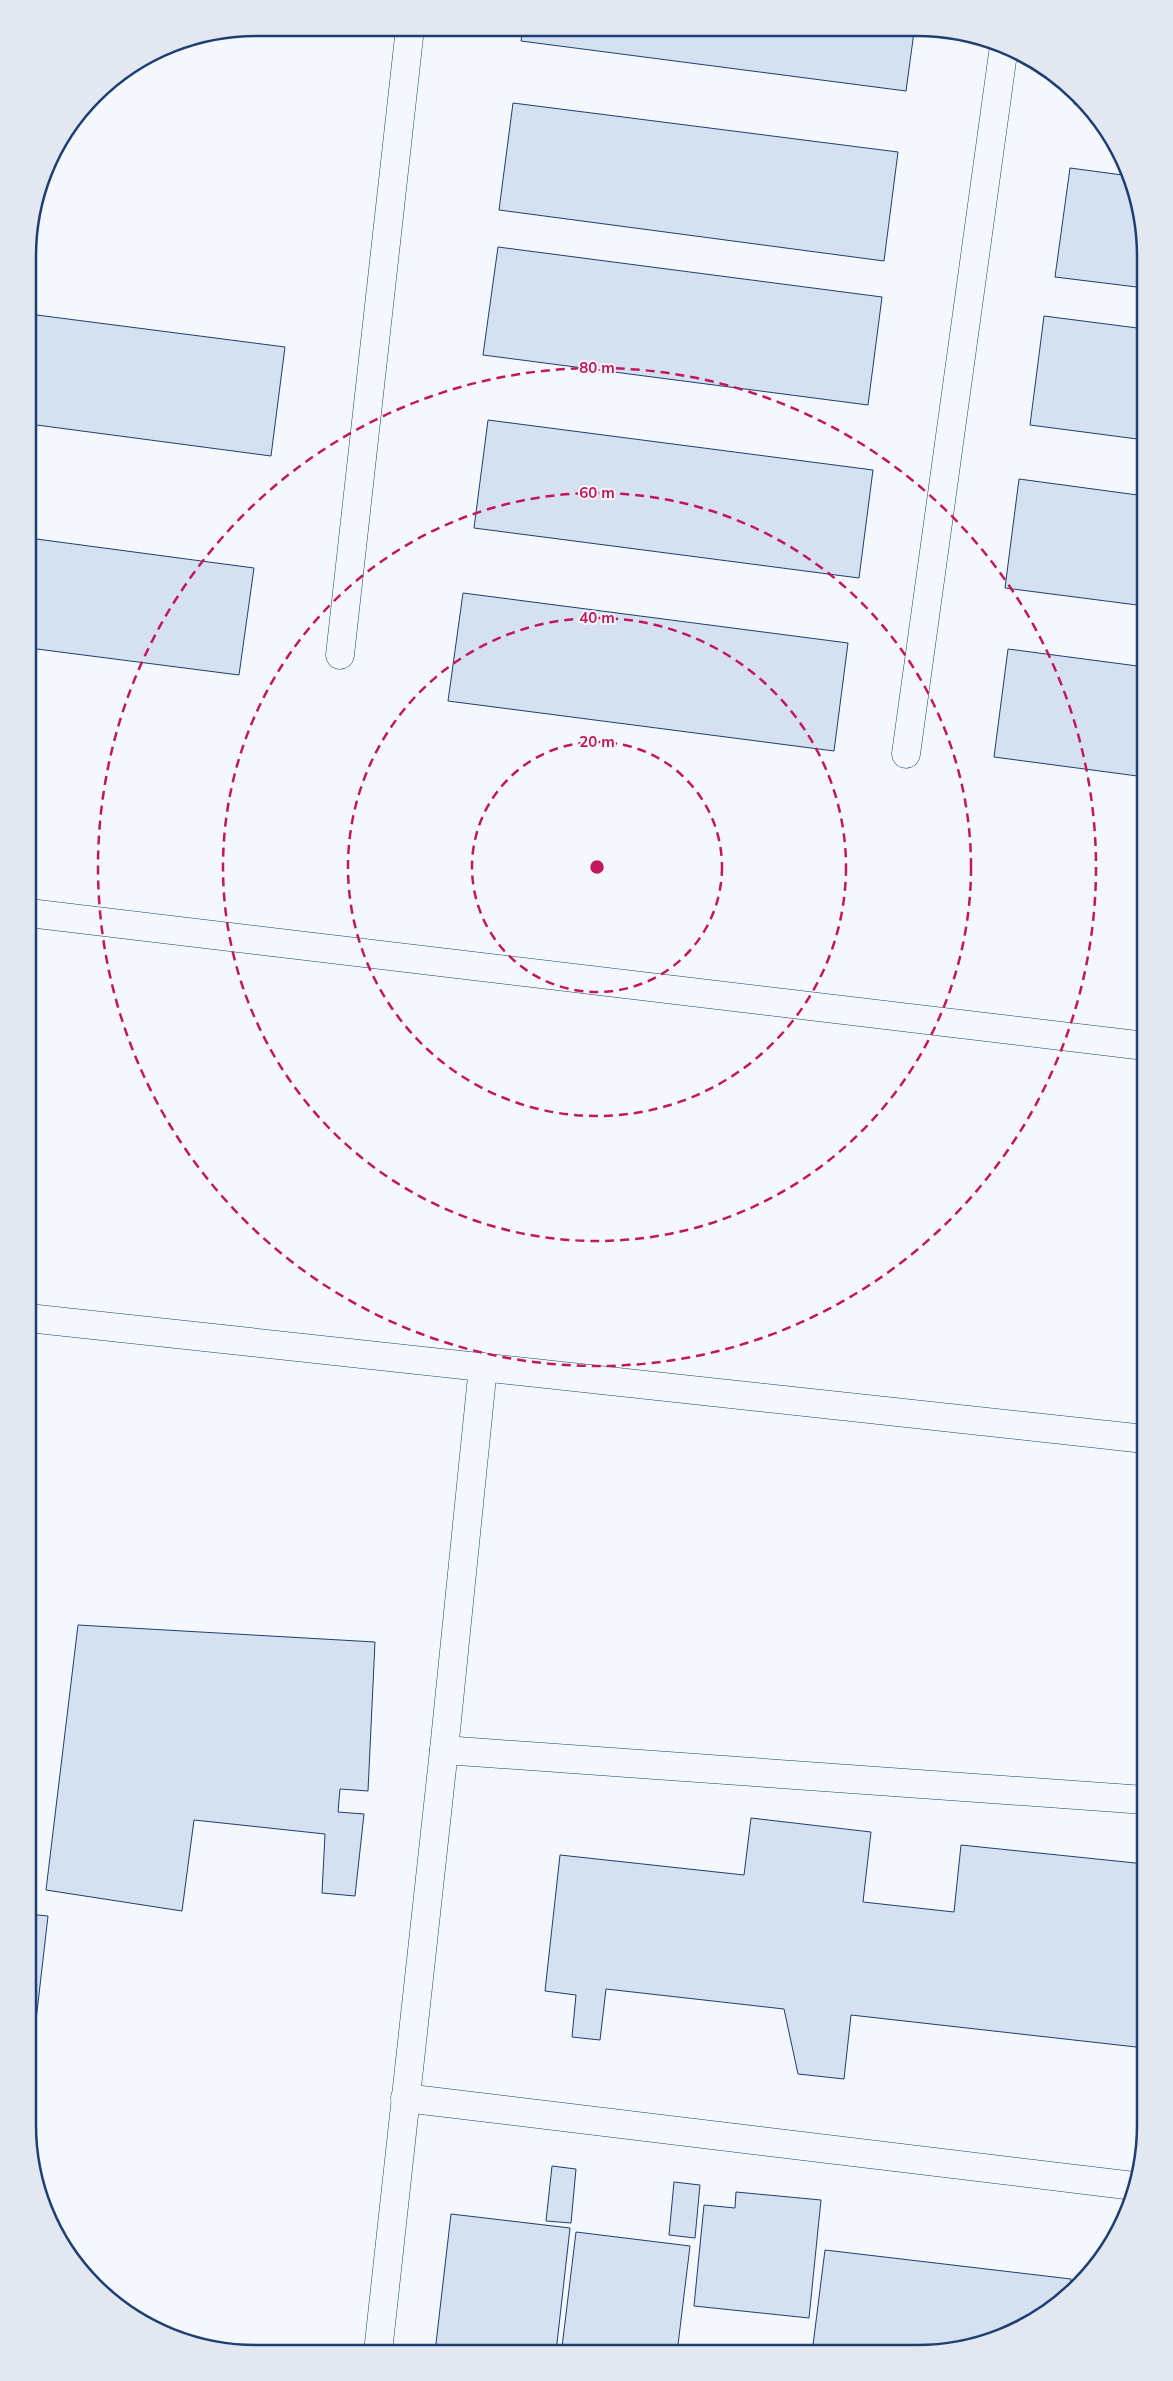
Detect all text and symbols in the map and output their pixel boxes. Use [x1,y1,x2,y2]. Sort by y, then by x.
text: 80 m [579,358,615,377]
text: 60 m [579,483,615,502]
text: 40 m [579,608,615,627]
text: 20 m [579,732,615,751]
centre of rings [588,858,606,876]

